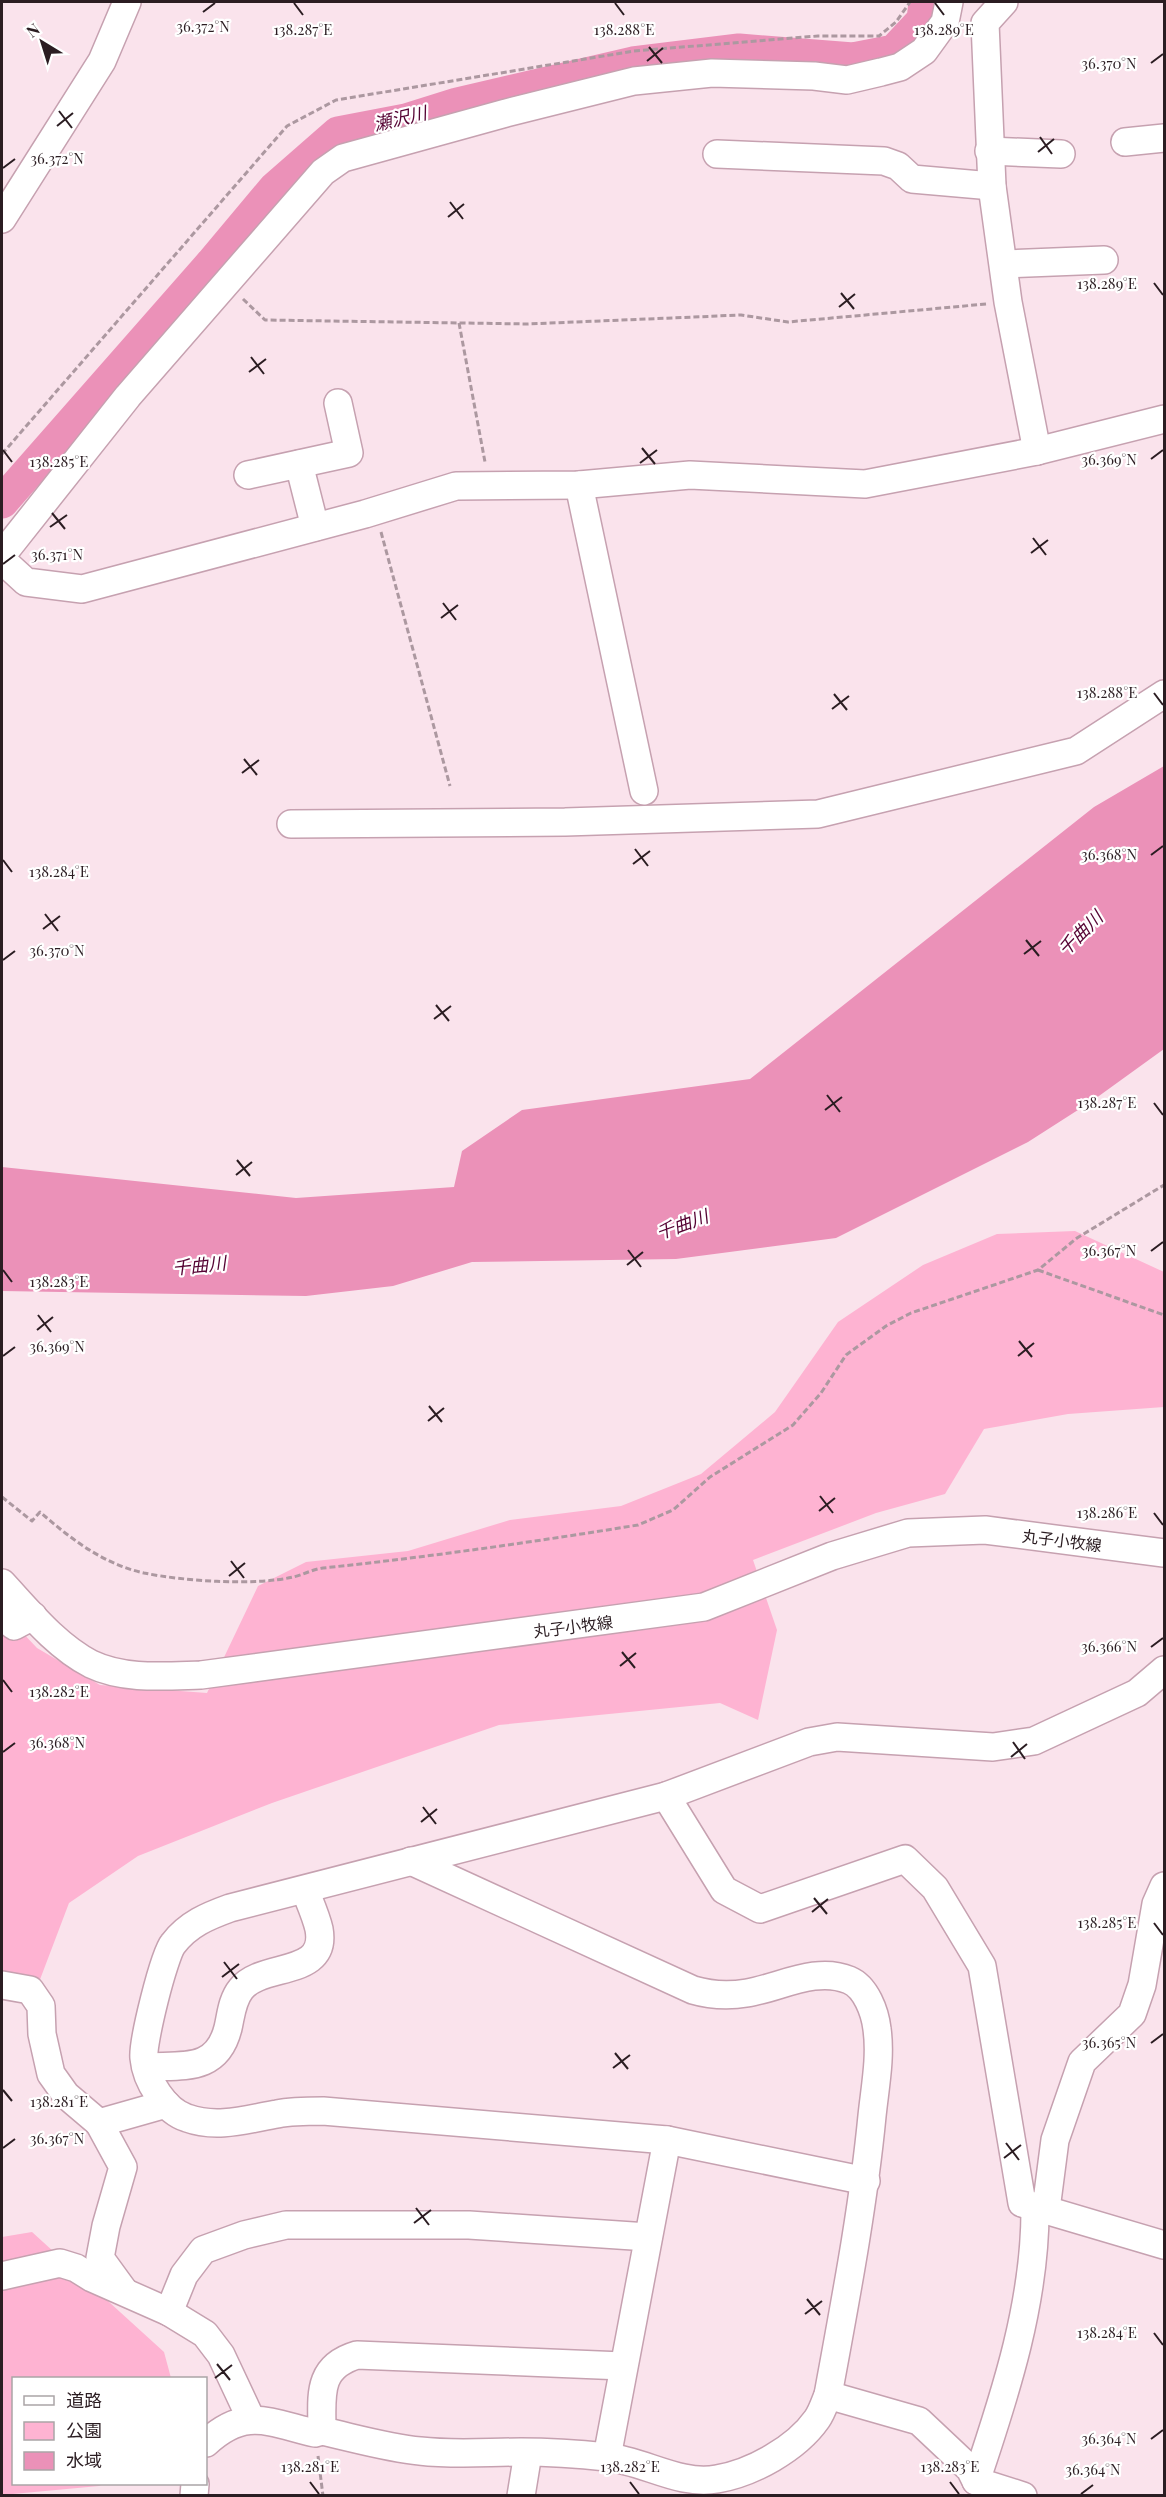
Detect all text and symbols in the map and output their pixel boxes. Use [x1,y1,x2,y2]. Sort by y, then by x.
north arrow [12,12,72,72]
text: 36.372°N [176,16,230,36]
text: N [21,18,44,42]
text: 138.287°E [274,19,332,39]
text: 138.288°E [594,19,654,39]
text: 138.289°E [914,19,974,39]
text: 36.370°N [1081,53,1137,73]
water label: 瀬沢川 [371,100,431,136]
text: 36.372°N [30,148,84,168]
text: 138.289°E [1077,273,1137,293]
text: 36.369°N [1081,449,1137,469]
text: 138.285°E [30,451,88,471]
text: 36.371°N [31,544,83,564]
text: 138.288°E [1077,682,1137,702]
text: 36.368°N [1081,844,1138,864]
text: 138.284°E [29,861,89,881]
water label: 千曲川 [1052,904,1109,961]
text: 36.370°N [29,940,85,960]
text: 138.287°E [1078,1092,1136,1112]
water label: 千曲川 [653,1203,713,1245]
text: 36.367°N [1082,1240,1137,1260]
water label: 千曲川 [171,1250,229,1280]
text: 138.283°E [30,1271,88,1291]
text: 36.369°N [29,1336,85,1356]
text: 138.286°E [1077,1502,1137,1522]
street label: 丸子小牧線 [1021,1525,1103,1555]
street label: 丸子小牧線 [532,1611,614,1641]
text: 36.366°N [1081,1636,1137,1656]
text: 138.282°E [29,1681,89,1701]
text: 36.368°N [29,1732,86,1752]
text: 138.285°E [1078,1912,1136,1932]
text: 36.365°N [1082,2032,1137,2052]
text: 138.281°E [30,2091,88,2111]
text: 36.367°N [30,2128,85,2148]
text: 138.284°E [1077,2322,1137,2342]
legend [12,2377,207,2485]
text: 道路 [66,2388,102,2412]
text: 公園 [66,2418,102,2442]
text: 36.364°N [1081,2428,1137,2448]
text: 水域 [66,2448,102,2472]
text: 138.281°E [281,2456,339,2476]
text: 138.282°E [600,2456,660,2476]
text: 138.283°E [921,2456,979,2476]
text: 36.364°N [1065,2459,1121,2479]

